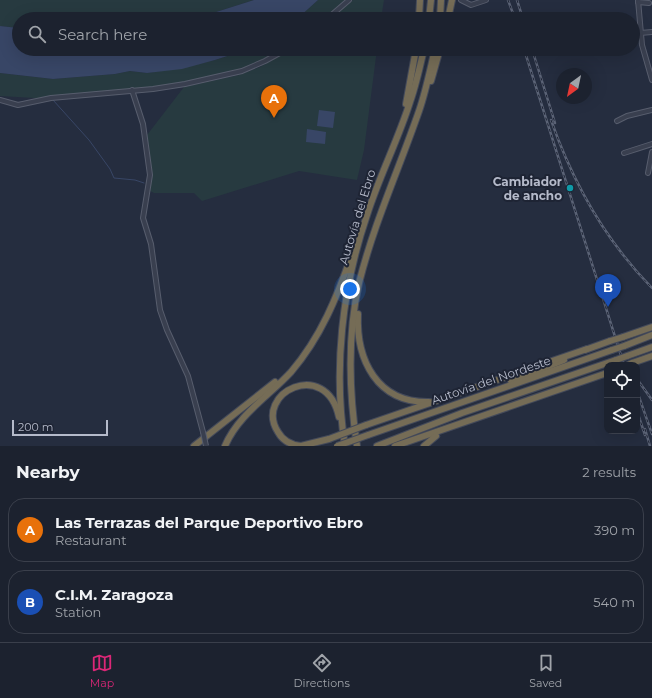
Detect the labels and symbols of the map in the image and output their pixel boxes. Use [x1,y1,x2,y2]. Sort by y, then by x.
north arrow [556,68,592,104]
pin: A [261,85,287,118]
street label: Autovía del Ebro [335,168,379,266]
place label: Cambiador de ancho [493,174,562,203]
marker: Cambiador de ancho [565,183,575,193]
pin: B [595,274,621,307]
your location [340,279,360,299]
street label: Autovía del Nordeste [429,353,553,407]
scale bar [12,418,108,437]

